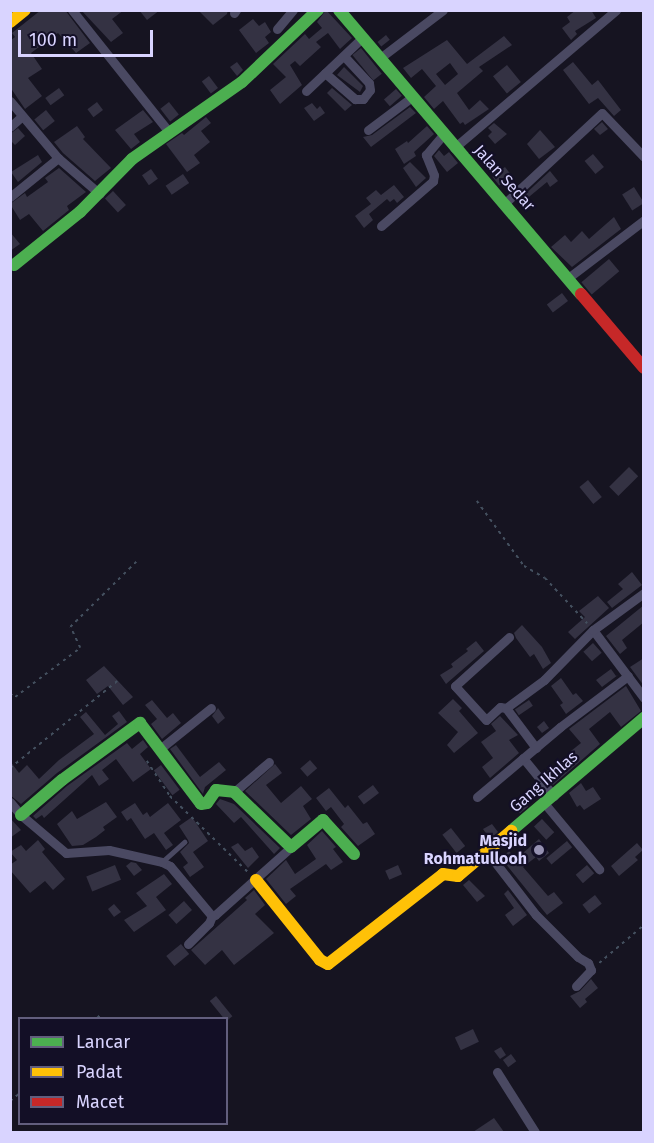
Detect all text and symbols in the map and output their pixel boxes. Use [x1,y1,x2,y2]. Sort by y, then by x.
scale bar [21,18,156,56]
text: 100 m [29,29,77,51]
street label: Jalan Sedar [469,141,539,215]
street label: Gang Ikhlas [506,747,582,817]
place label: Masjid Rohmatullooh [424,831,527,869]
marker: Masjid Rohmatullooh [532,843,546,857]
legend [18,1017,228,1125]
text: Lancar [76,1031,130,1053]
text: Padat [76,1061,122,1083]
text: Macet [76,1091,124,1113]

